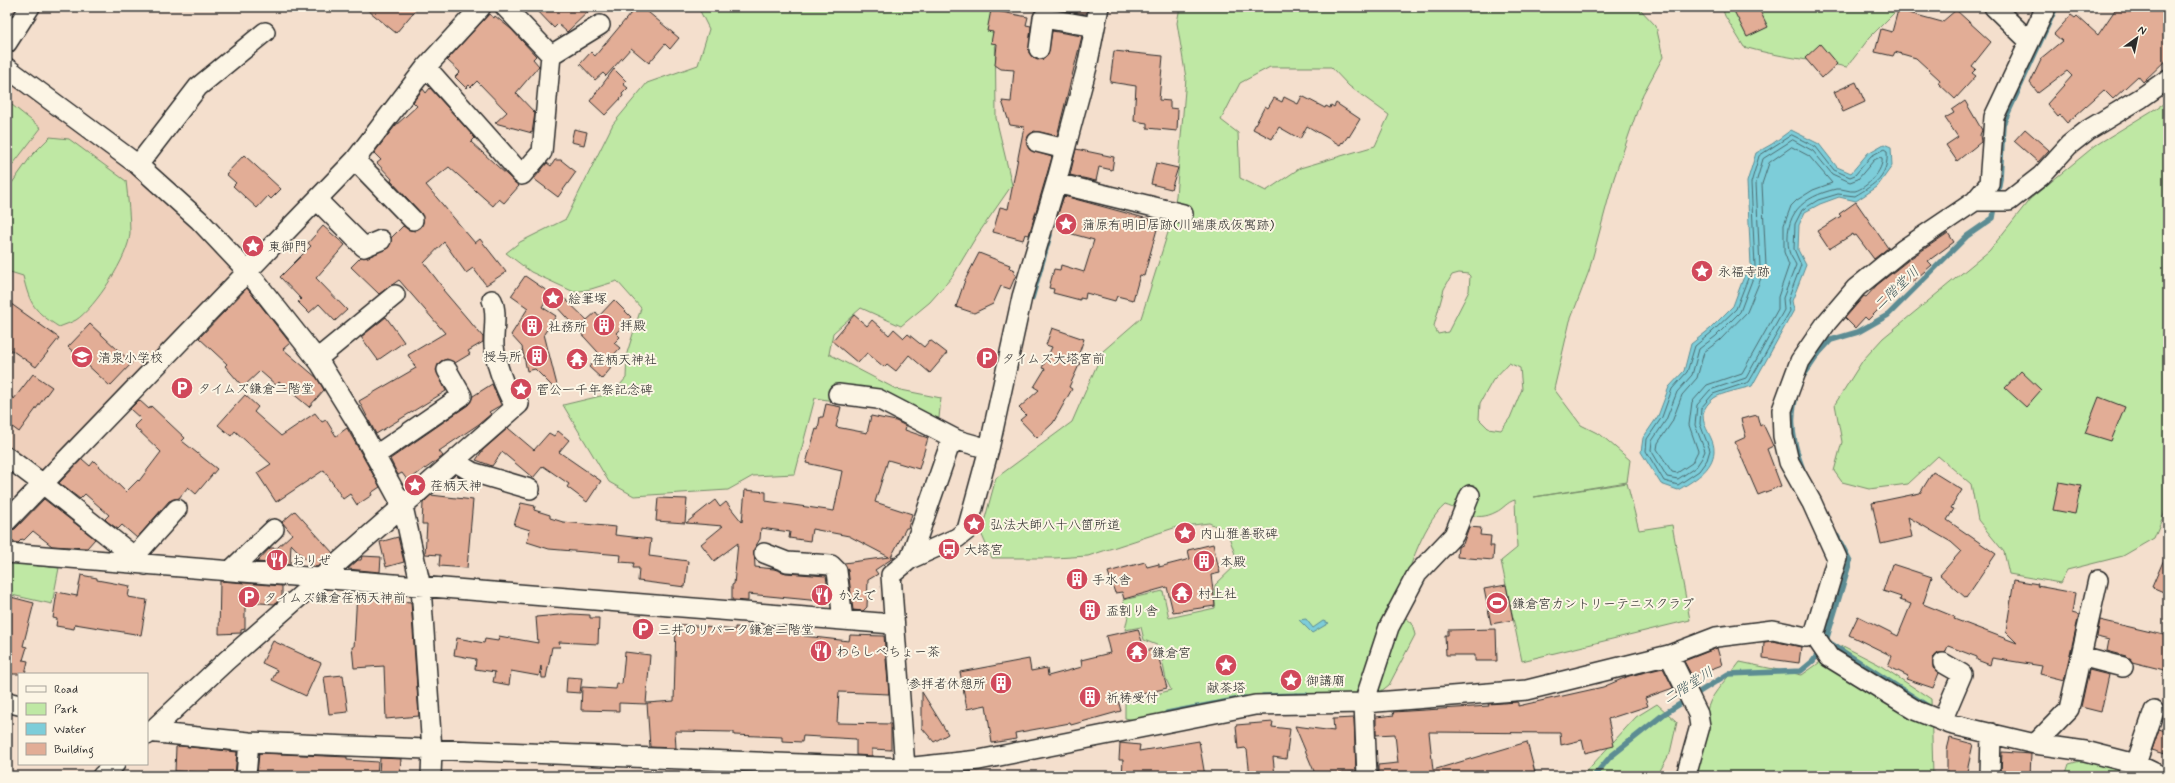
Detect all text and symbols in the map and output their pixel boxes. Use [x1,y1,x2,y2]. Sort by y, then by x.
north arrow [2117,18,2157,58]
text: N [2135,23,2149,38]
place icon: 蒲原有明旧居跡(川端康成仮寓跡) [1053,211,1079,237]
place label: 蒲原有明旧居跡(川端康成仮寓跡) [1082,217,1275,234]
place icon: 東御門 [240,233,266,259]
place label: 東御門 [268,239,307,256]
place icon: 永福寺跡 [1689,258,1715,284]
water label: 二階堂川 [1870,263,1923,314]
place label: 永福寺跡 [1718,264,1770,281]
place icon: 絵筆塚 [540,285,566,311]
place label: 絵筆塚 [568,291,607,308]
building icon: 拝殿 [591,312,617,338]
building icon: 社務所 [519,313,545,339]
place label: 拝殿 [620,318,646,335]
place label: 社務所 [548,319,587,336]
building icon: 授与所 [524,343,550,369]
school or university icon: 清泉小学校 [69,344,95,370]
parking icon: タイムズ大塔宮前 [974,345,1000,371]
temple icon: 荏柄天神社 [564,346,590,372]
place label: 授与所 [483,349,522,366]
place label: 清泉小学校 [98,350,163,367]
place label: タイムズ大塔宮前 [1002,351,1105,368]
place label: 荏柄天神社 [592,352,657,369]
parking icon: タイムズ鎌倉二階堂 [169,375,195,401]
place icon: 菅公一千年祭記念碑 [508,376,534,402]
place label: タイムズ鎌倉二階堂 [198,381,314,398]
place label: 菅公一千年祭記念碑 [536,382,653,399]
place icon: 荏柄天神 [402,472,428,498]
place label: 荏柄天神 [430,478,482,495]
place icon: 弘法大師八十八箇所道 [961,511,987,537]
place label: 弘法大師八十八箇所道 [990,517,1120,534]
place icon: 内山雅善歌碑 [1172,520,1198,546]
place label: 内山雅善歌碑 [1200,526,1278,543]
bus stop icon: 大塔宮 [936,536,962,562]
place label: 大塔宮 [964,542,1003,559]
restaurant icon: おりぜ [264,547,290,573]
building icon: 本殿 [1191,548,1217,574]
place label: おりぜ [292,553,331,570]
place label: 本殿 [1220,554,1246,571]
building icon: 手水舎 [1064,566,1090,592]
place label: 手水舎 [1092,572,1131,589]
temple icon: 村上社 [1169,580,1195,606]
restaurant icon: かえで [809,582,835,608]
parking icon: タイムズ鎌倉荏柄天神前 [236,584,262,610]
place label: 村上社 [1198,586,1237,603]
place label: かえで [838,588,876,605]
place label: タイムズ鎌倉荏柄天神前 [264,590,406,607]
sports icon: 鎌倉宮カントリーテニスクラブ [1484,590,1510,616]
place label: 鎌倉宮カントリーテニスクラブ [1512,596,1694,613]
building icon: 盃割り舎 [1077,597,1103,623]
place label: 盃割り舎 [1106,603,1158,620]
parking icon: 三井のリパーク鎌倉二階堂 [630,616,656,642]
place label: 三井のリパーク鎌倉二階堂 [658,622,814,639]
restaurant icon: わらしべちょー茶 [808,638,834,664]
temple icon: 鎌倉宮 [1124,639,1150,665]
place label: わらしべちょー茶 [836,644,940,661]
place label: 鎌倉宮 [1152,645,1191,662]
place icon: 献茶塔 [1213,652,1239,678]
water label: 二階堂川 [1660,663,1717,708]
place icon: 御講廟 [1278,667,1304,693]
building icon: 参拝者休憩所 [988,670,1014,696]
legend [18,673,148,765]
place label: 御講廟 [1306,673,1345,690]
place label: 参拝者休憩所 [908,676,986,693]
place label: 献茶塔 [1206,680,1246,697]
text: Road [54,682,78,698]
building icon: 祈祷受付 [1077,684,1103,710]
place label: 祈祷受付 [1106,690,1158,707]
text: Park [54,702,78,718]
text: Water [54,722,86,738]
text: Building [54,742,94,759]

